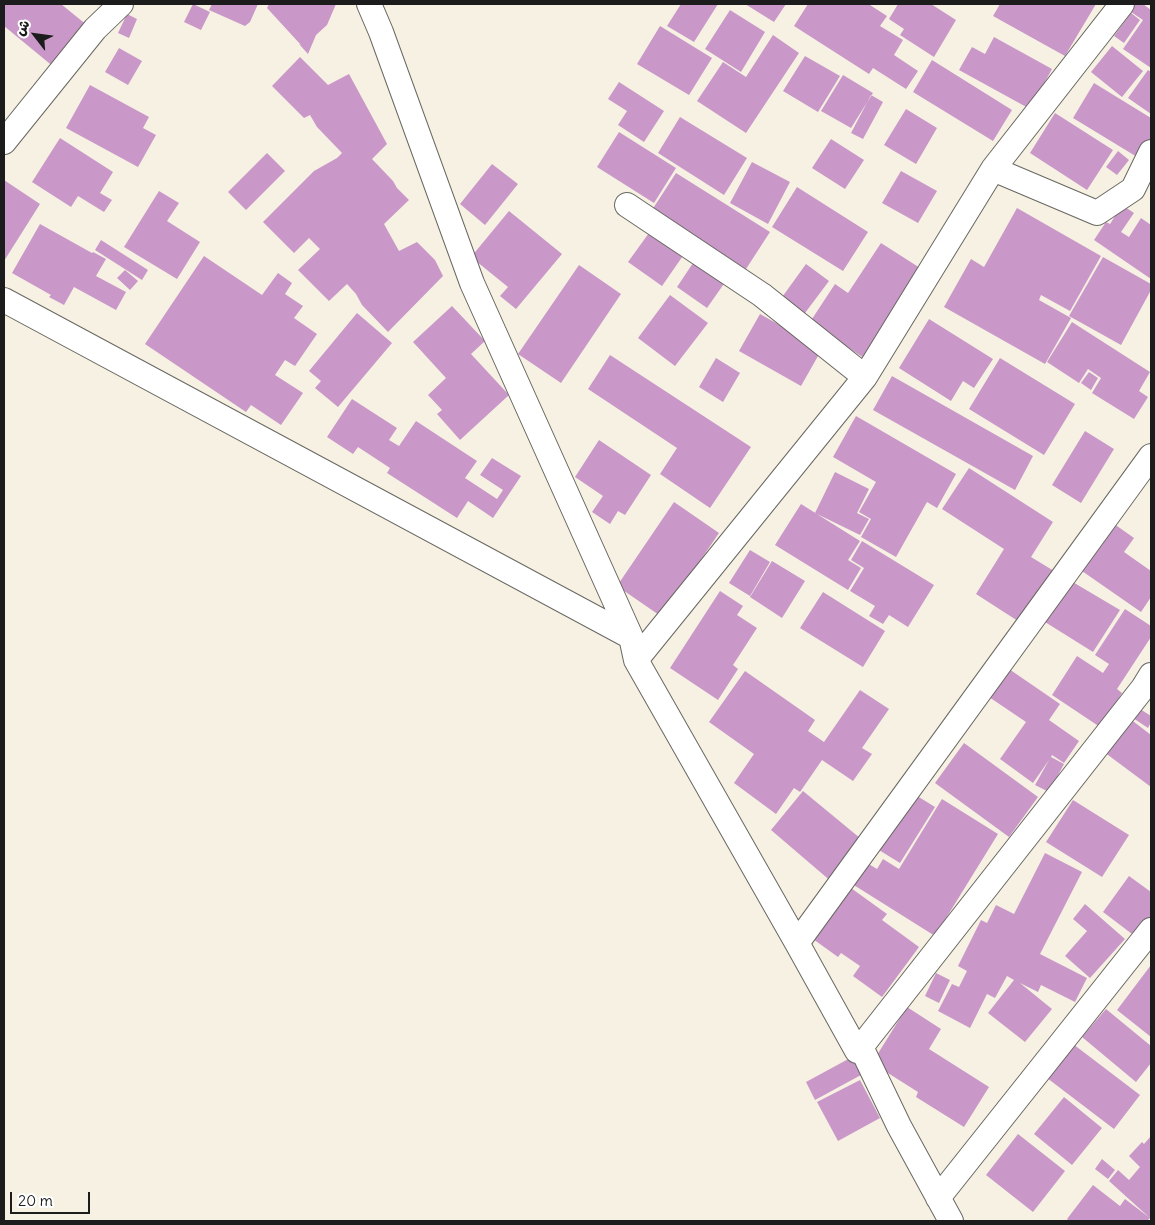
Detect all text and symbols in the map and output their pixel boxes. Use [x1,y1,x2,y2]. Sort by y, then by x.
north arrow [10,10,60,60]
text: ش [10,16,34,39]
scale bar [12,1182,92,1214]
text: 20 m [18,1191,53,1210]

